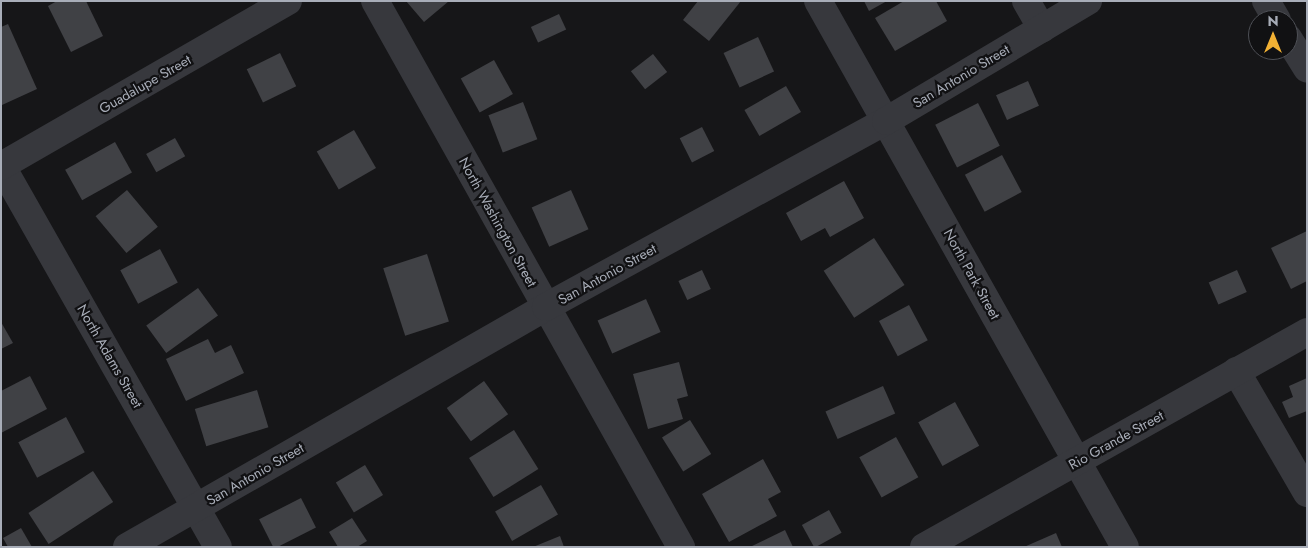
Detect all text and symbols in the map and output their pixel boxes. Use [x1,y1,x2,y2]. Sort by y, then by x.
north arrow [1248,10,1298,60]
text: N [1267,11,1279,31]
street label: San Antonio Street [910,41,1012,111]
street label: Guadalupe Street [96,51,194,117]
street label: North Washington Street [455,154,541,290]
street label: North Park Street [940,226,1004,322]
street label: San Antonio Street [555,240,659,308]
street label: North Adams Street [74,301,146,411]
street label: Rio Grande Street [1066,407,1166,473]
street label: San Antonio Street [203,439,307,509]

